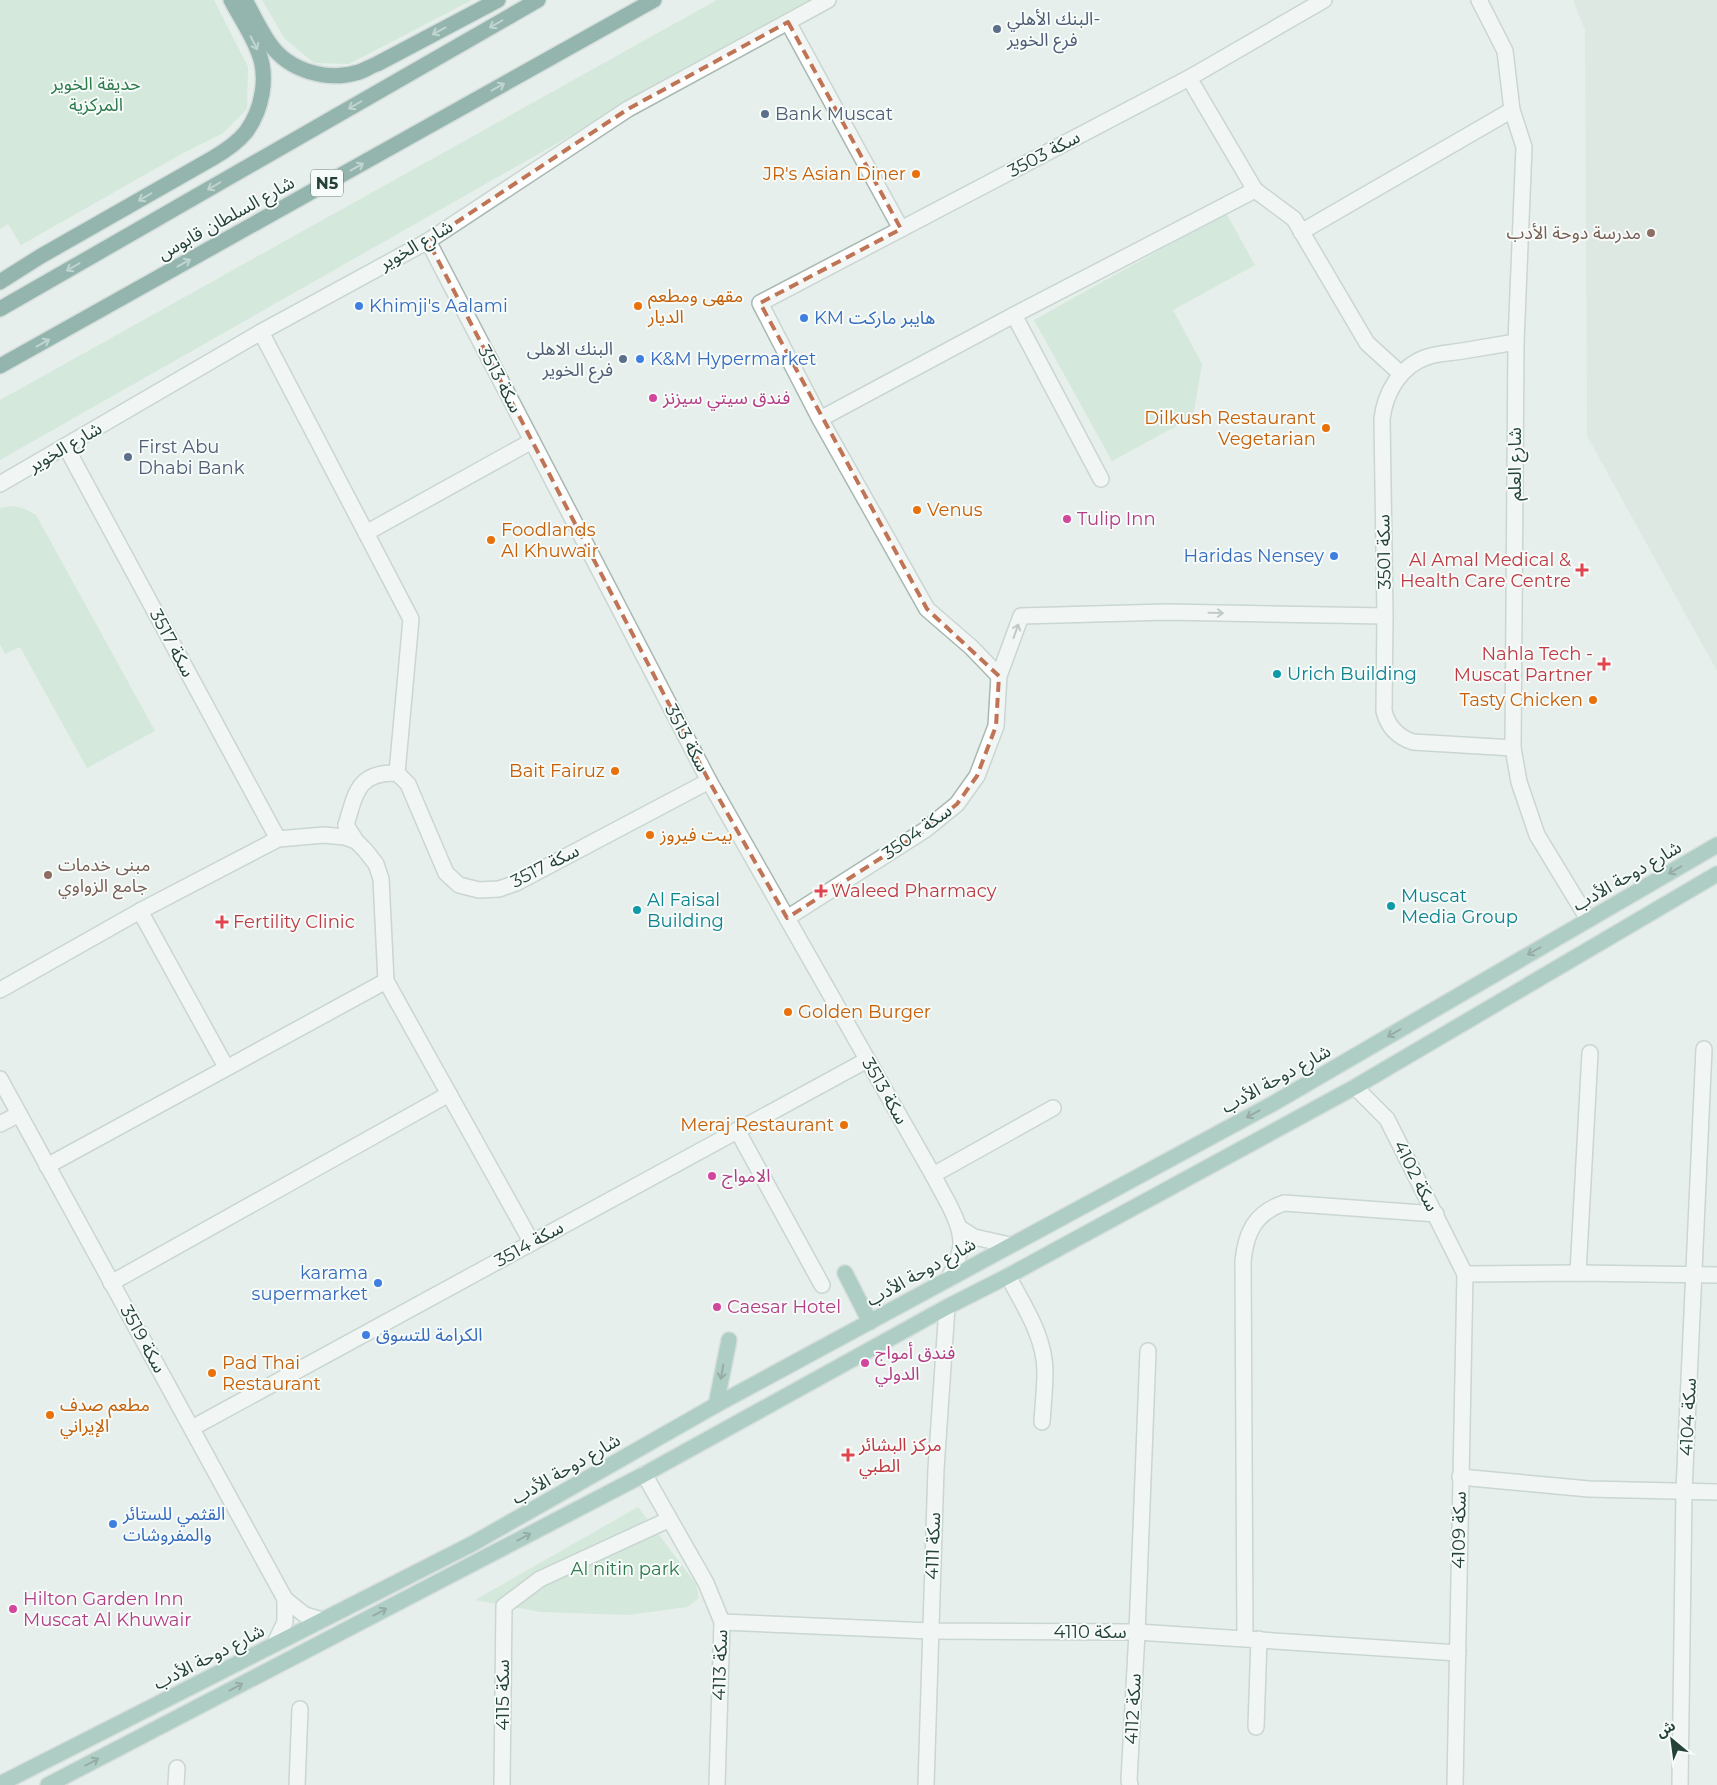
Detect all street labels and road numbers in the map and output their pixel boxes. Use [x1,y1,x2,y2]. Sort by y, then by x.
street label: سكة 3503 [1004,126,1084,182]
road number: N5 [311,170,343,197]
street label: شارع السلطان قابوس [154,171,300,267]
street label: شارع الخوير [374,215,458,278]
street label: سكة 3513 [473,341,527,417]
street label: شارع الخوير [23,417,107,480]
street label: شارع العلم [1504,427,1529,501]
street label: سكة 3501 [1372,514,1396,590]
street label: سكة 3517 [145,605,199,681]
street label: سكة 3513 [660,700,714,776]
street label: سكة 3504 [878,799,956,865]
street label: شارع دوحة الأدب [1569,836,1687,919]
street label: سكة 3517 [507,839,583,893]
street label: شارع دوحة الأدب [1217,1040,1336,1121]
street label: سكة 3513 [857,1054,913,1128]
street label: سكة 4102 [1389,1137,1443,1215]
street label: سكة 3514 [491,1216,567,1272]
street label: شارع دوحة الأدب [862,1233,981,1314]
street label: سكة 3519 [115,1301,171,1377]
street label: سكة 4104 [1675,1377,1701,1457]
street label: شارع دوحة الأدب [508,1429,626,1512]
street label: سكة 4109 [1447,1491,1471,1569]
street label: سكة 4111 [921,1512,945,1580]
street label: شارع دوحة الأدب [150,1620,270,1697]
street label: سكة 4110 [1053,1621,1127,1643]
street label: سكة 4113 [708,1629,732,1701]
street label: سكة 4115 [492,1659,514,1731]
street label: سكة 4112 [1120,1673,1146,1745]

